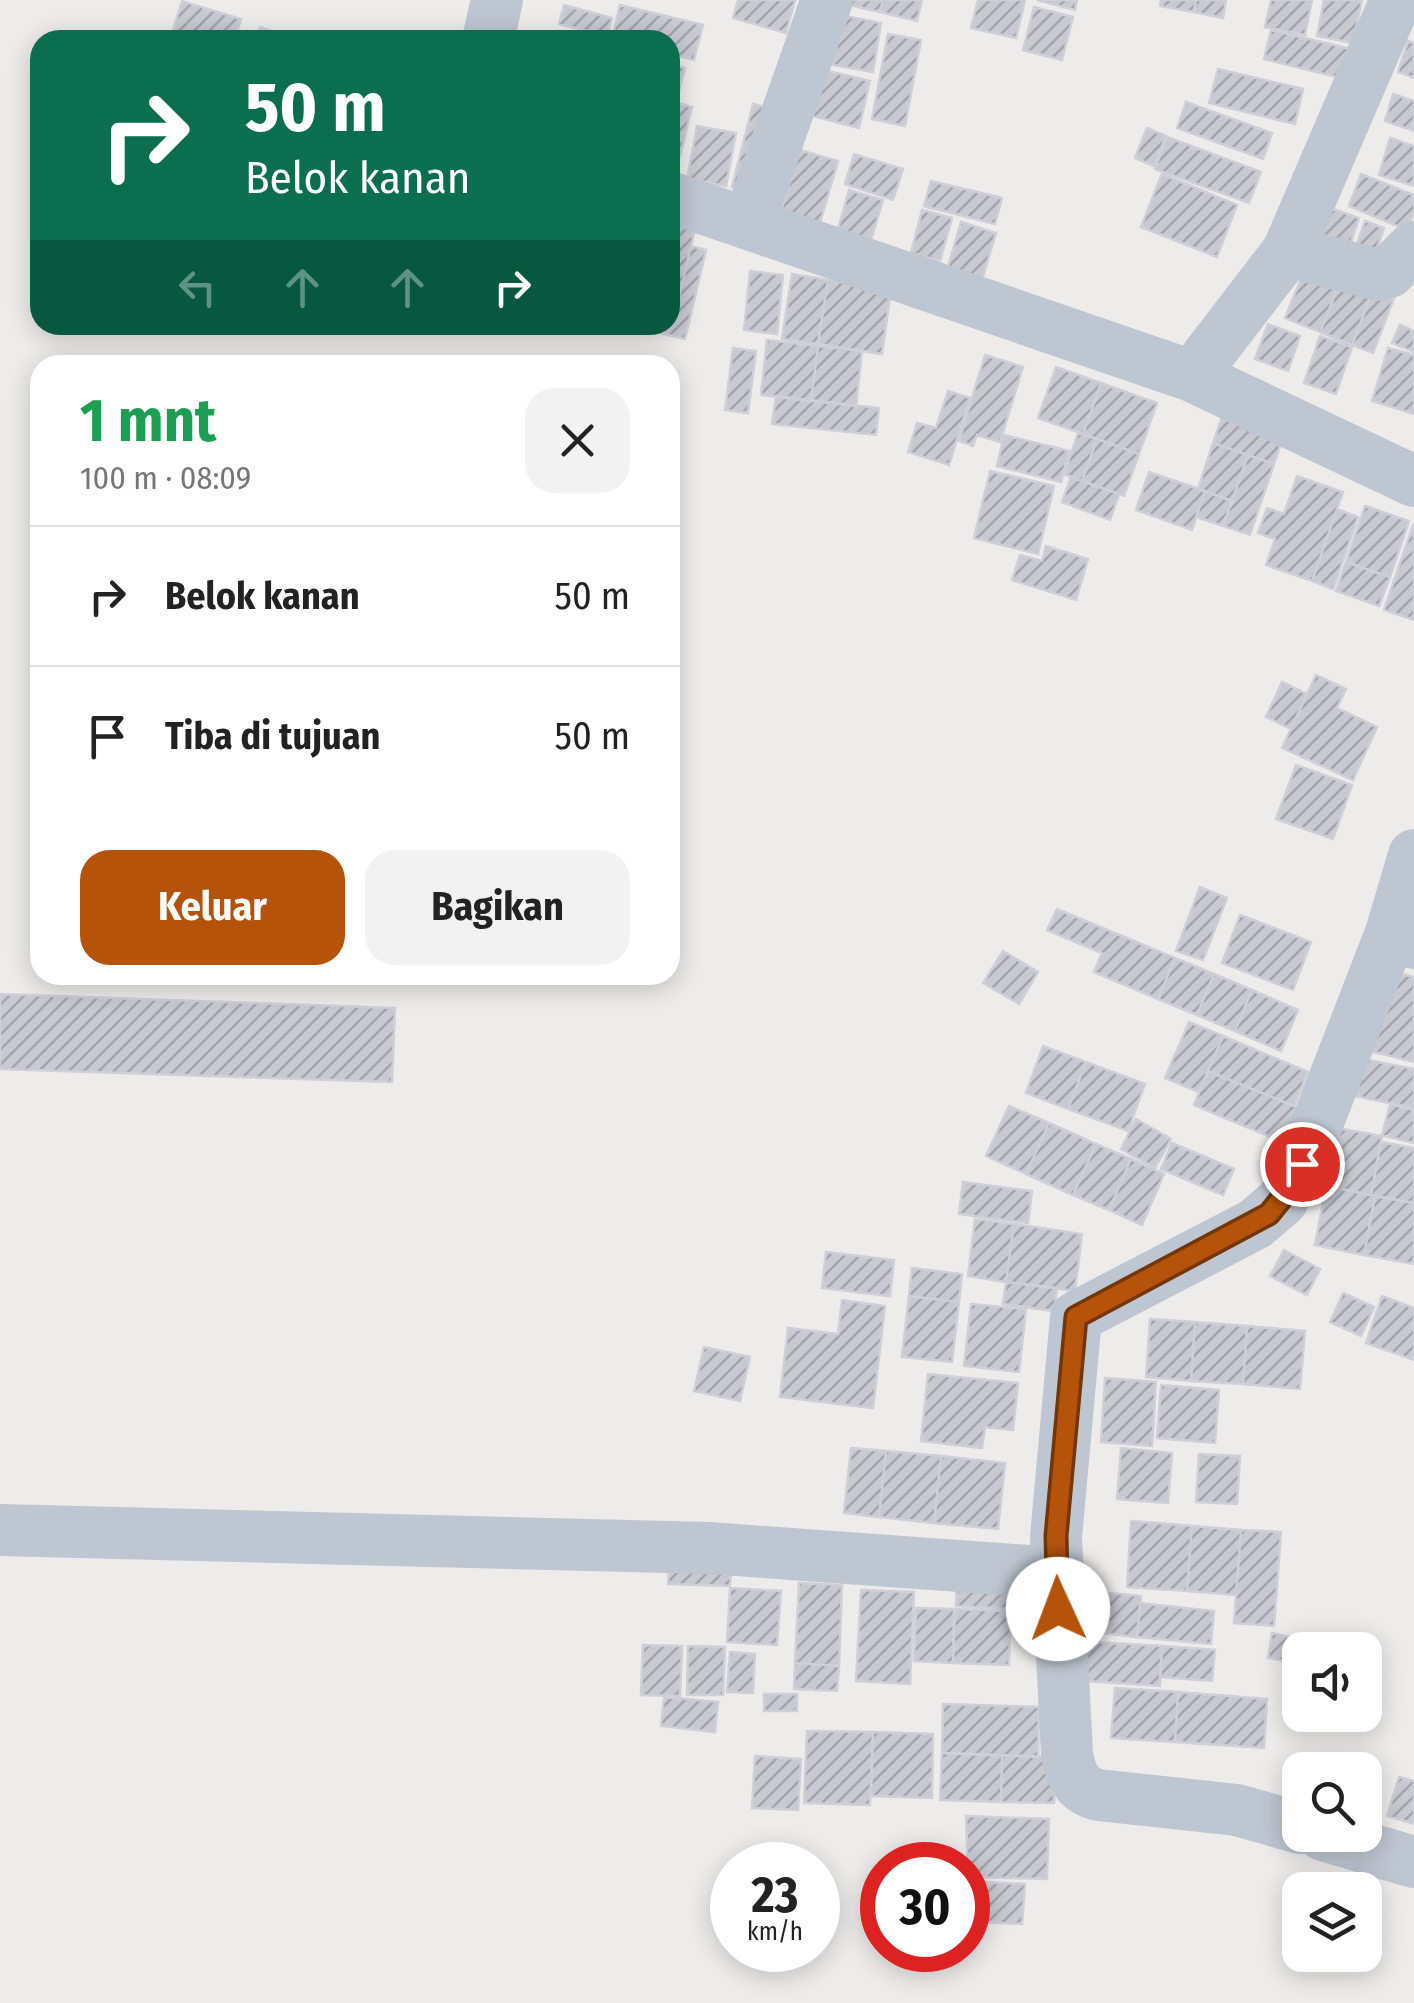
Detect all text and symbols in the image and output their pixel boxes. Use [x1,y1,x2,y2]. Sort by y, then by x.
text: 50 m [245,66,386,150]
icon: right [80,70,210,200]
text: Belok kanan [245,151,471,205]
icon: left [170,260,225,315]
icon: ahead [275,260,330,315]
icon: ahead [380,260,435,315]
icon: right [485,260,540,315]
text: 1 mnt [80,385,216,457]
button: close [525,388,630,493]
text: 100 m · 08:09 [80,459,251,497]
icon: right [80,569,135,624]
text: Belok kanan [165,573,360,619]
text: 50 m [555,573,630,619]
icon: arrive [80,709,135,764]
text: Tiba di tujuan [165,713,381,759]
text: 50 m [555,713,630,759]
button: Keluar [80,850,345,965]
button: Bagikan [365,850,630,965]
pin [1260,1122,1345,1207]
icon: arrive [1275,1137,1330,1192]
position arrow [1006,1557,1110,1661]
map controls [1282,1632,1382,1972]
button: sound [1282,1632,1382,1732]
button: search [1282,1752,1382,1852]
speed limit sign: 30 [860,1842,990,1972]
text: 23 [752,1865,798,1925]
button: layers [1282,1872,1382,1972]
text: km/h [747,1917,803,1947]

